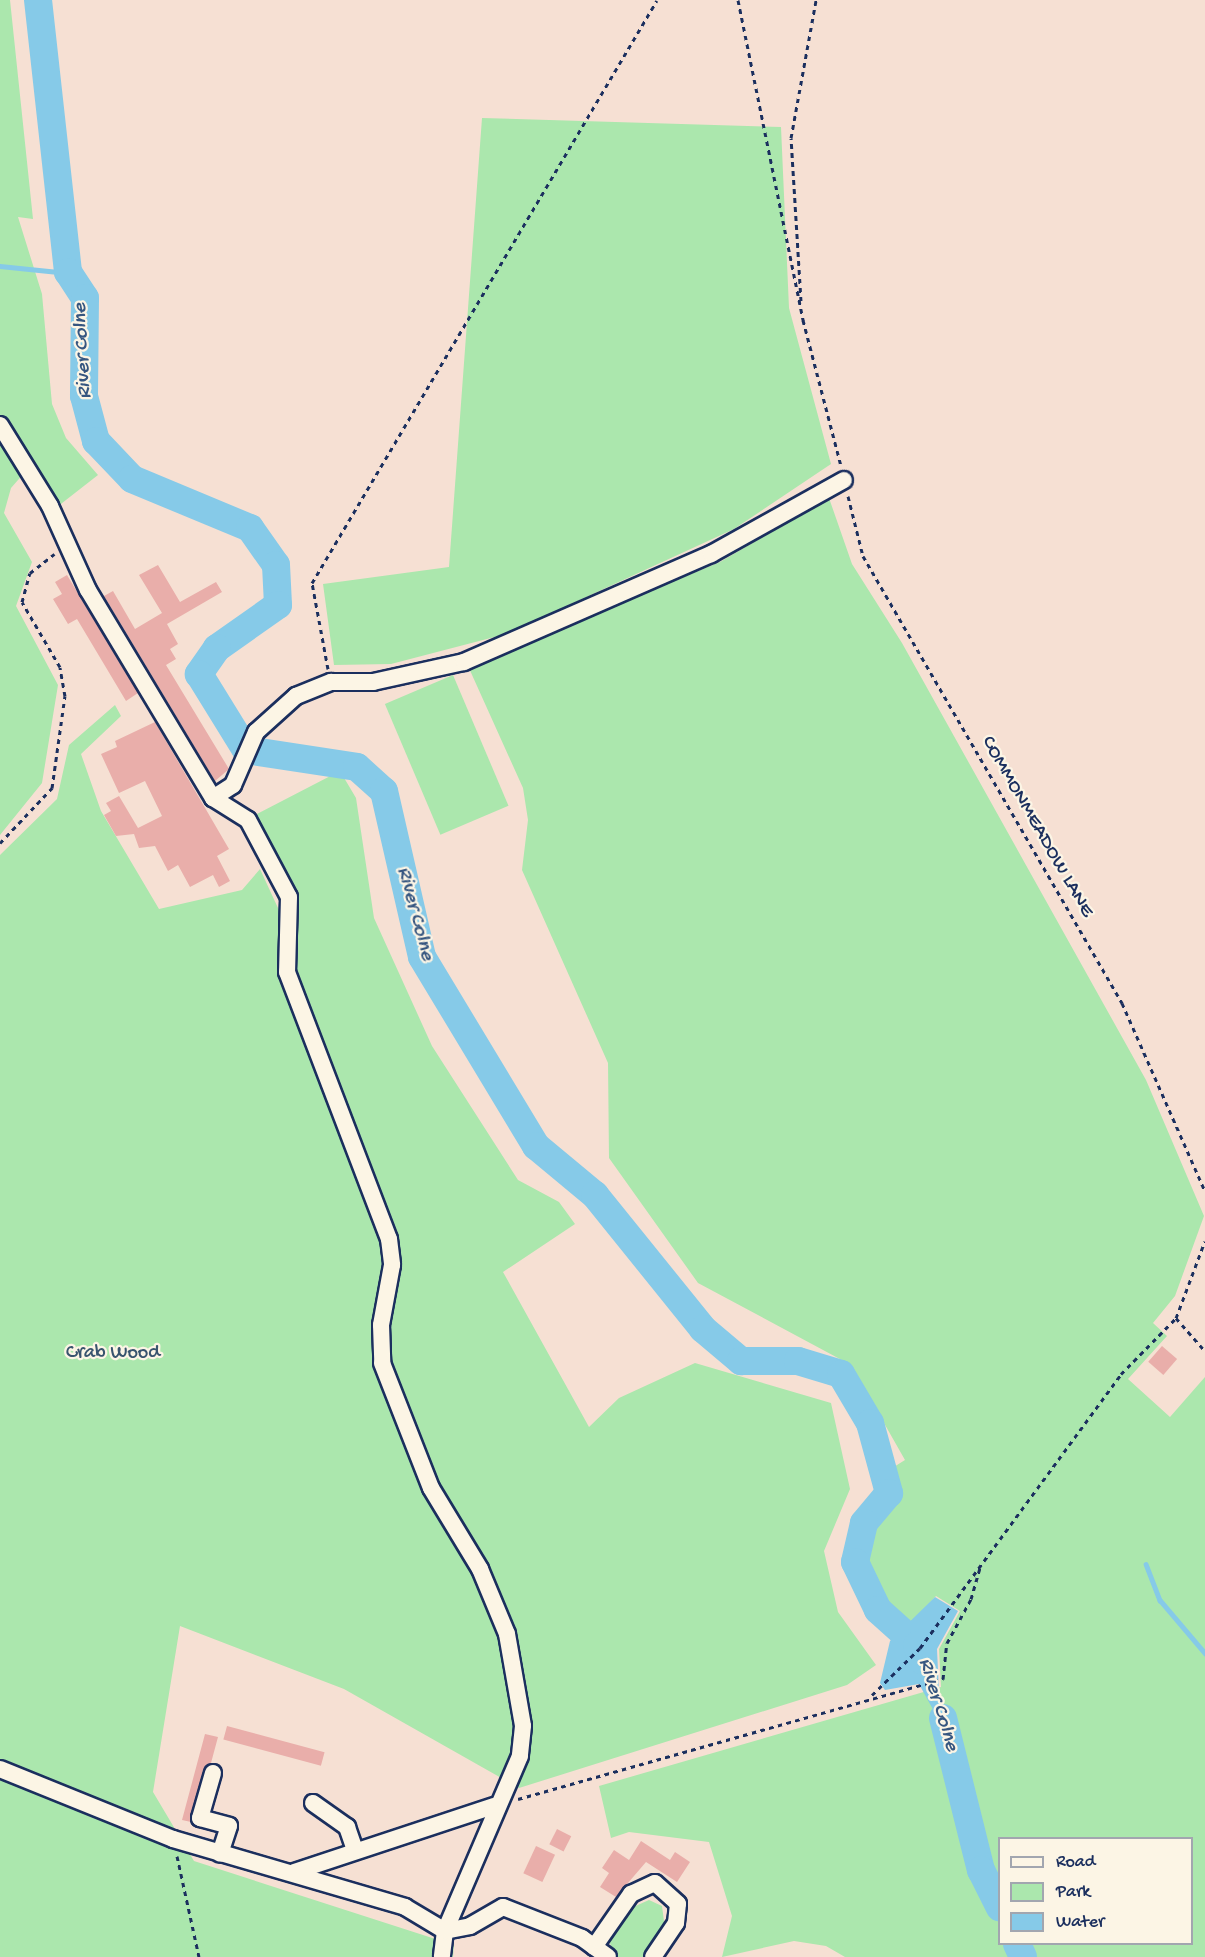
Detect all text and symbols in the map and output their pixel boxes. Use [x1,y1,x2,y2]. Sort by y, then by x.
water label: River Colne [69,303,99,399]
street label: COMMONMEADOW LANE [975,732,1099,922]
water label: River Colne [389,864,439,964]
park label: Crab Wood [66,1341,160,1365]
water label: River Colne [911,1656,963,1754]
legend [998,1837,1193,1945]
text: Road [1056,1852,1095,1873]
text: Park [1056,1882,1090,1903]
text: Water [1056,1912,1104,1933]

